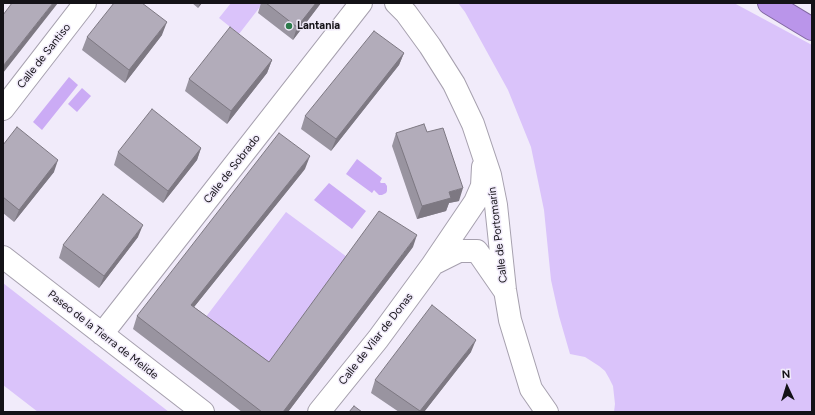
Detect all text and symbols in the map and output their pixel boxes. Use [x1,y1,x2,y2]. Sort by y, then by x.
place label: Lantania [297,19,340,33]
street label: Calle de Santiso [14,21,74,91]
marker: Lantania [284,21,294,31]
street label: Calle de Sobrado [201,132,263,206]
street label: Calle de Portomarín [486,186,510,284]
street label: Paseo de la Tierra de Melide [45,288,161,382]
street label: Calle de Vilar de Donas [336,290,416,388]
north arrow [767,367,807,407]
text: N [781,368,791,381]

